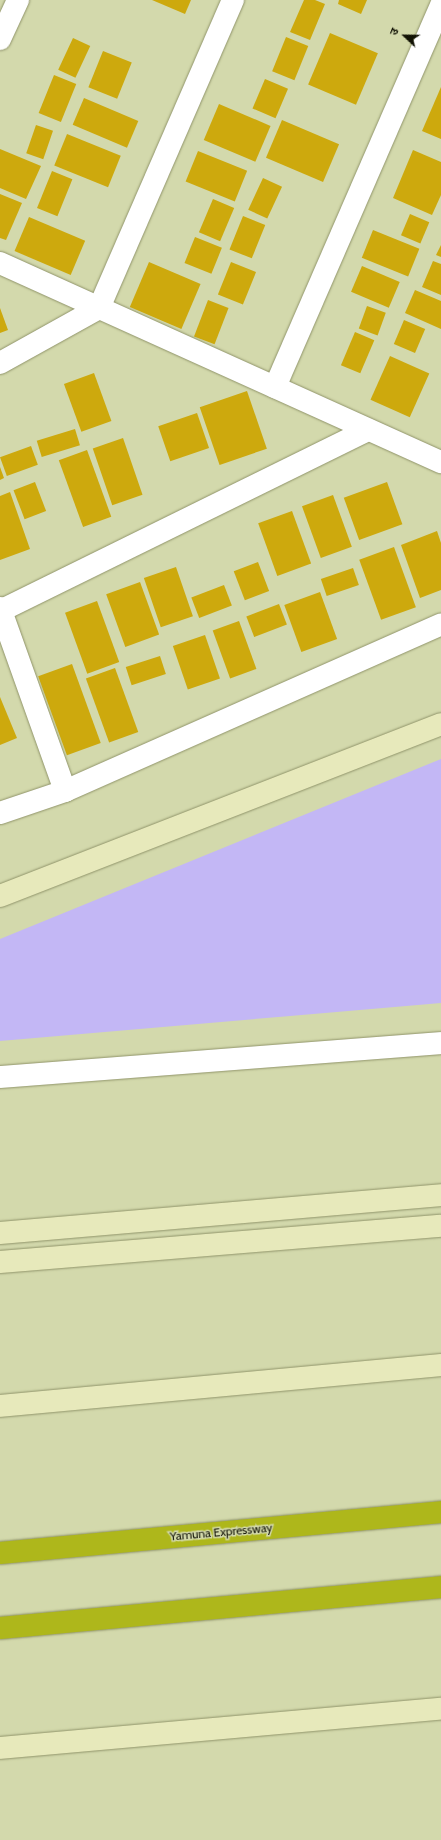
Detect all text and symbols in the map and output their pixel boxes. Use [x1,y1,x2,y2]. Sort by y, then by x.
north arrow [385,16,425,56]
text: उ [386,26,402,37]
street label: Yamuna Expressway [169,1520,273,1544]

